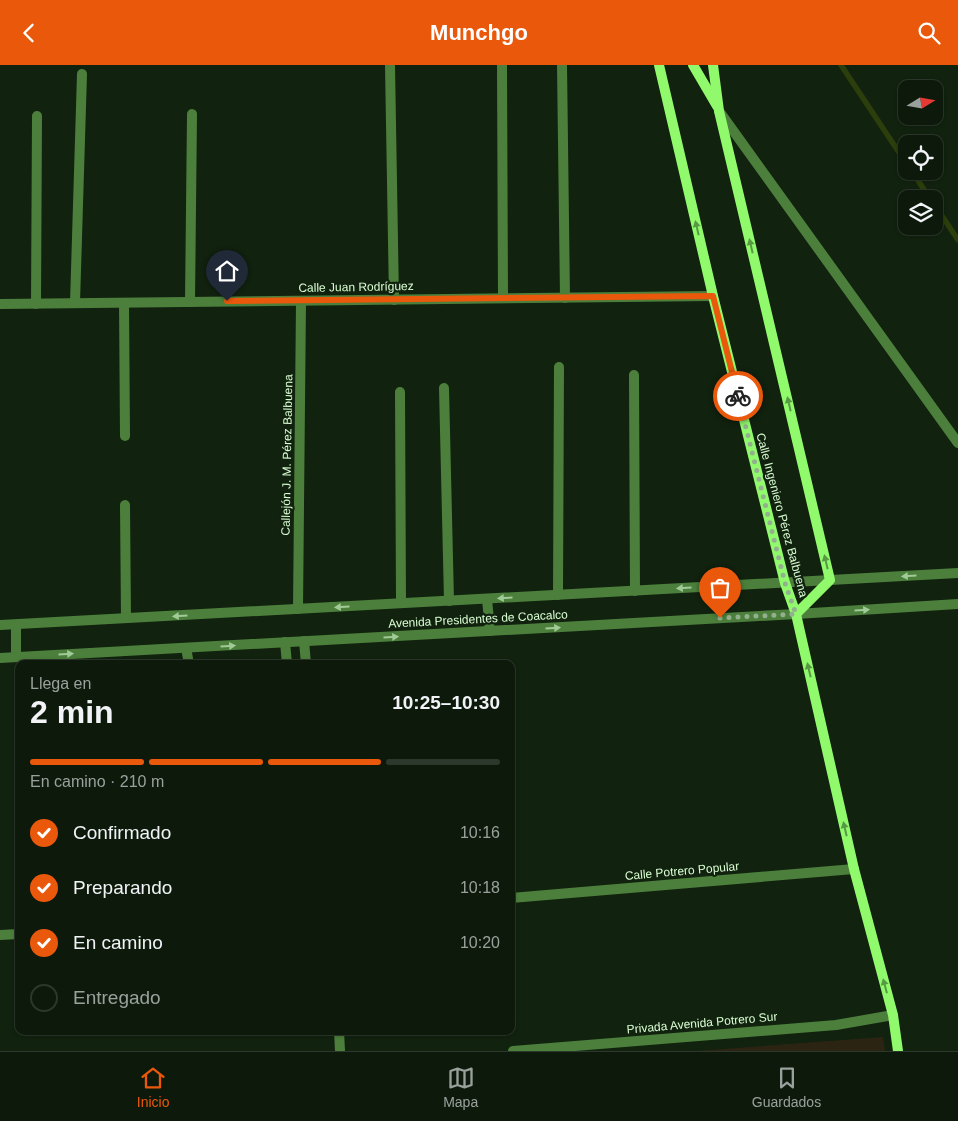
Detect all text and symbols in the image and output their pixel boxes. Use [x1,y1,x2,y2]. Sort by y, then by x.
icon: back [15,19,43,47]
icon: search [915,19,943,47]
text: Munchgo [430,20,528,45]
north arrow [898,80,942,125]
map controls [898,80,943,235]
button: locate [898,135,943,180]
button: layers [898,190,943,235]
one-way arrow [693,220,701,236]
one-way arrow [747,239,755,254]
pin [206,250,248,301]
icon: home [213,257,241,285]
street label: Calle Juan Rodríguez [298,279,414,295]
courier [713,371,763,421]
street label: Callejón J. M. Pérez Balbuena [279,374,295,536]
icon: bike [724,382,752,410]
one-way arrow [785,397,793,412]
street label: Calle Ingeniero Pérez Balbuena [753,431,811,599]
one-way arrow [822,555,830,570]
pin [699,567,741,618]
one-way arrow [901,572,917,580]
icon: bag [706,574,734,602]
one-way arrow [676,585,692,593]
one-way arrow [496,594,512,602]
one-way arrow [334,603,350,611]
one-way arrow [855,605,871,613]
street label: Avenida Presidentes de Coacalco [388,607,569,631]
one-way arrow [172,612,188,620]
one-way arrow [545,623,561,631]
one-way arrow [383,632,399,640]
one-way arrow [221,641,237,649]
one-way arrow [58,650,74,658]
one-way arrow [805,663,813,678]
text: Llega en [30,675,91,692]
text: 10:25–10:30 [392,692,500,713]
text: 2 min [30,694,114,730]
text: En camino · 210 m [30,773,164,790]
icon: check [30,819,58,847]
one-way arrow [841,821,849,836]
text: Confirmado [73,822,171,843]
text: 10:16 [460,824,500,841]
street label: Calle Potrero Popular [624,859,740,883]
icon: check [30,874,58,902]
text: Preparando [73,877,172,898]
text: 10:18 [460,879,500,896]
icon: check [30,929,58,957]
text: En camino [73,932,163,953]
text: 10:20 [460,934,500,951]
one-way arrow [881,979,889,994]
text: Entregado [73,987,161,1008]
street label: Privada Avenida Potrero Sur [626,1009,778,1037]
tab: Inicio [137,1064,170,1110]
tab: Mapa [443,1064,478,1110]
tab: Guardados [752,1064,821,1110]

